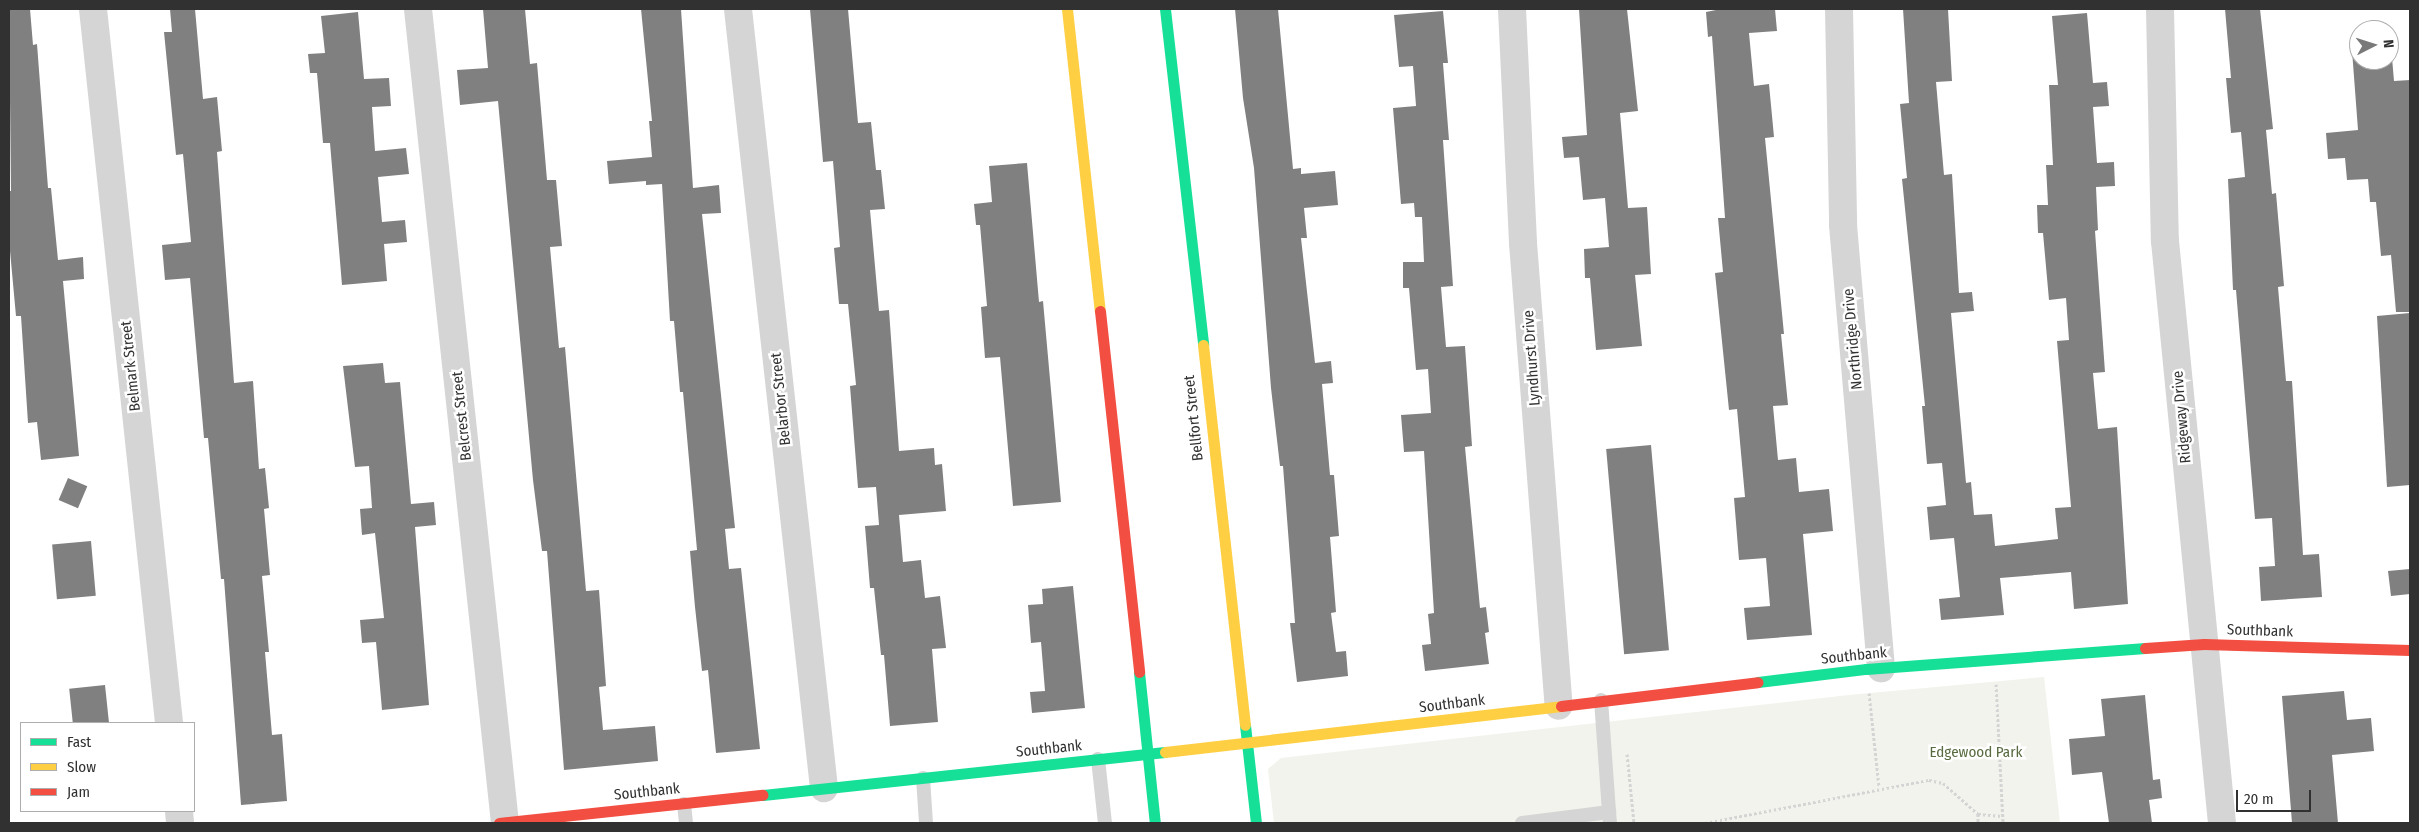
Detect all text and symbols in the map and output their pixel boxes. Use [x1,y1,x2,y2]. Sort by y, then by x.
north arrow [2349,20,2399,70]
text: N [2380,39,2397,49]
street label: Northridge Drive [1840,288,1866,390]
street label: Lyndhurst Drive [1520,310,1544,406]
street label: Belmark Street [117,320,145,412]
street label: Belarbor Street [767,352,795,446]
street label: Belcrest Street [448,370,476,462]
street label: Ridgeway Drive [2169,370,2195,464]
street label: Bellfort Street [1181,374,1207,462]
street label: Southbank [2227,621,2293,641]
street label: Southbank [1820,644,1888,668]
street label: Southbank [1418,691,1486,717]
legend [20,722,195,812]
text: Fast [67,733,91,751]
street label: Southbank [1015,737,1083,761]
park label: Edgewood Park [1930,744,2022,762]
text: Slow [67,758,96,776]
street label: Southbank [613,780,681,804]
scale bar [2239,780,2314,812]
text: Jam [67,783,90,801]
text: 20 m [2244,790,2274,808]

